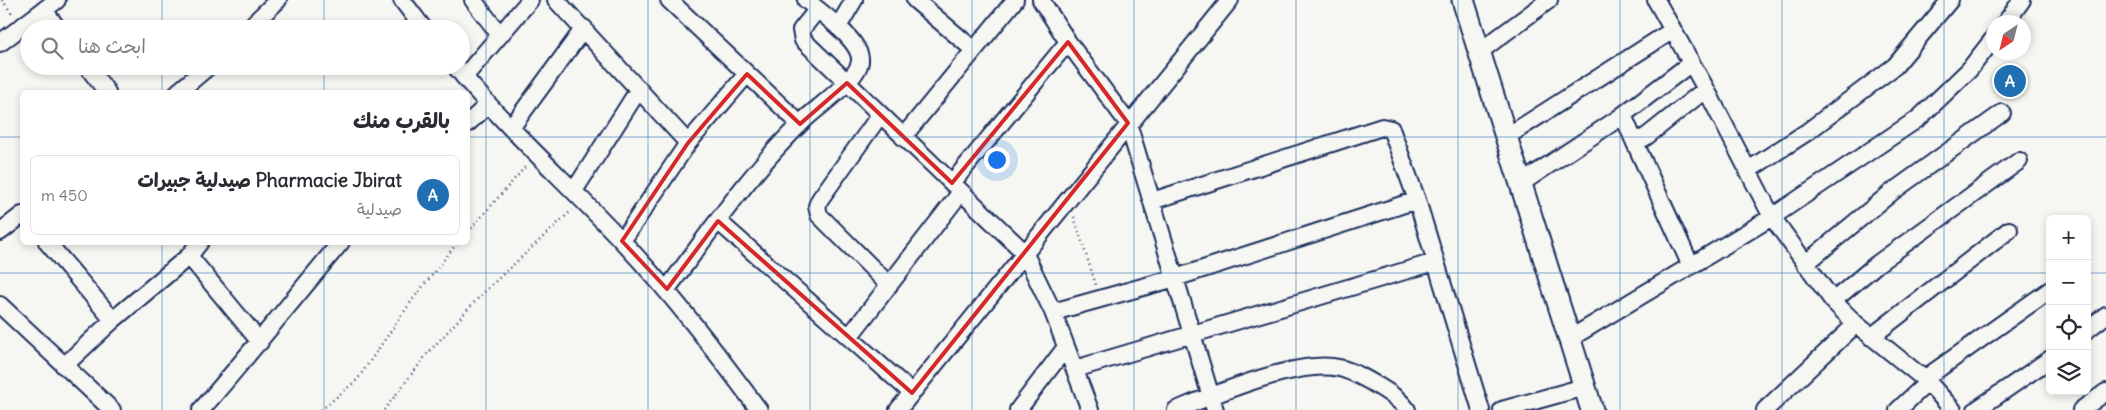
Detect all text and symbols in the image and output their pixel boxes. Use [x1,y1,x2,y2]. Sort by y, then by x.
north arrow [1986,15,2031,60]
search box [20,20,470,75]
icon: search [38,34,66,62]
text: ابحث هنا [78,34,146,58]
pin: A [1994,62,2026,100]
text: بالقرب منك [353,107,450,134]
your location [984,147,1010,173]
text: Pharmacie Jbirat صيدلية جبيرات [138,168,402,192]
text: 450 m [41,185,88,205]
text: A [428,185,438,205]
text: صيدلية [357,199,402,219]
map controls [2046,215,2091,395]
button: + [2046,215,2091,260]
button: − [2046,260,2091,305]
button: locate [2046,305,2091,350]
button: layers [2046,350,2091,395]

